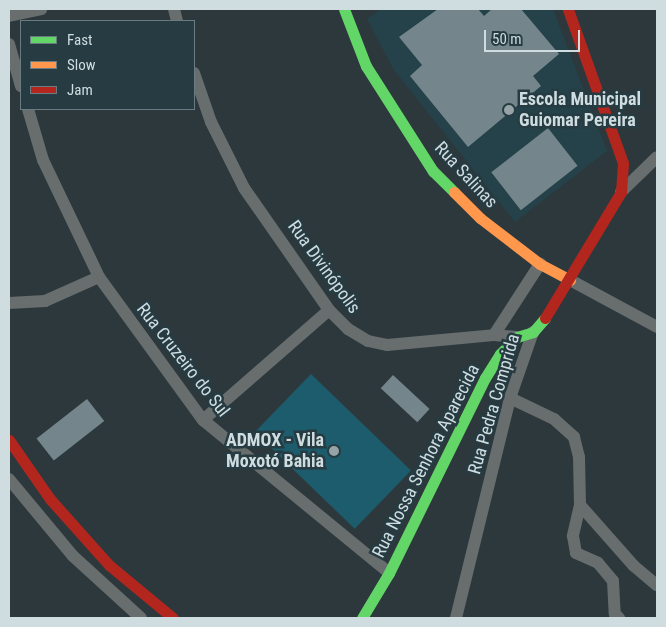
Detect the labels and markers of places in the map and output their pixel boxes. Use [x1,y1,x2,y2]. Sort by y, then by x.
place label: Escola Municipal Guiomar Pereira [519,89,641,132]
marker: Escola Municipal Guiomar Pereira [503,104,515,116]
place label: ADMOX - Vila Moxotó Bahia [226,430,324,472]
marker: ADMOX - Vila Moxotó Bahia [328,445,340,457]

